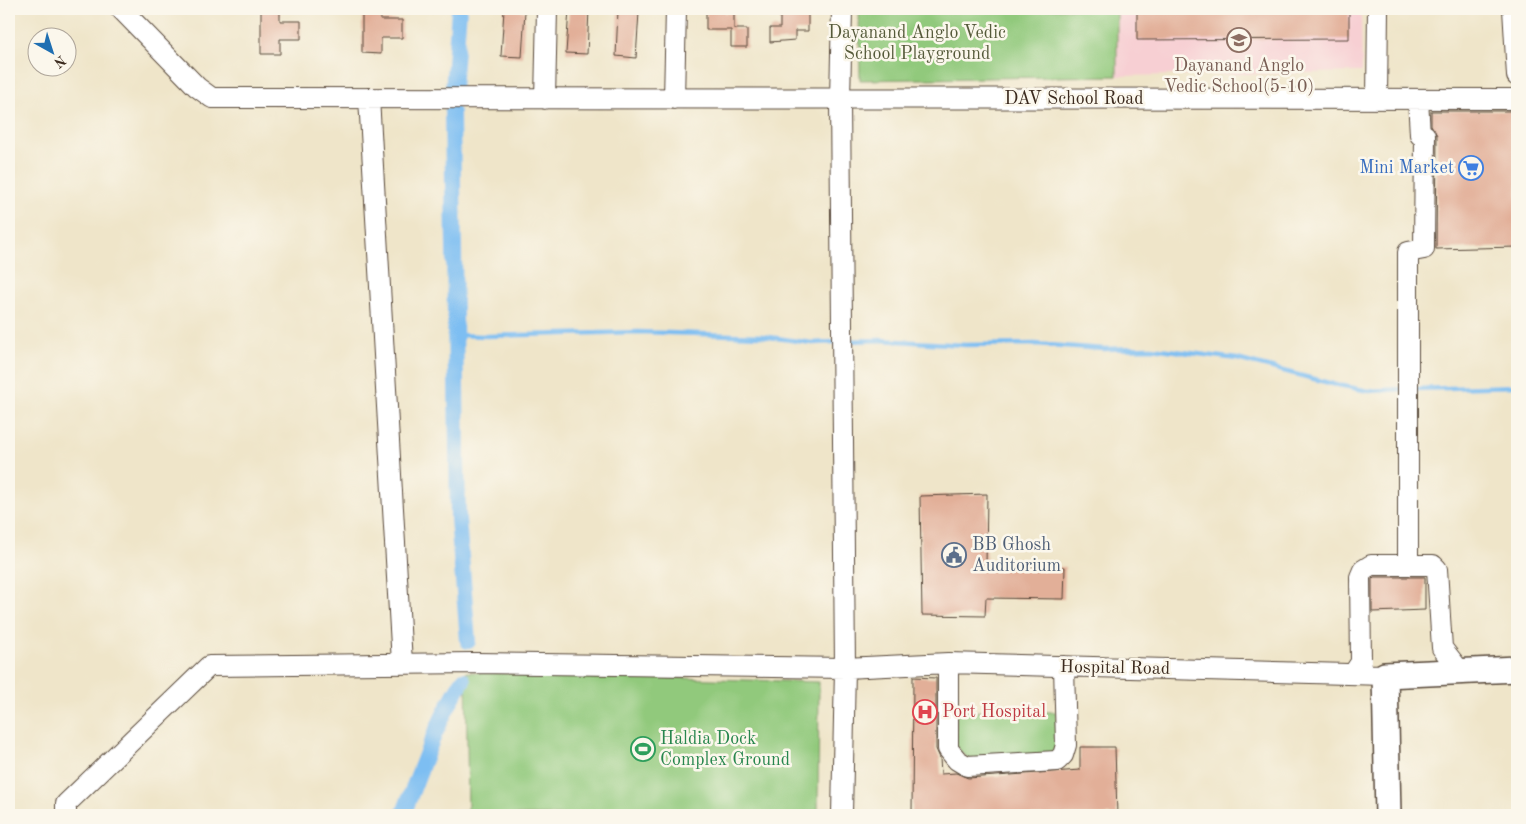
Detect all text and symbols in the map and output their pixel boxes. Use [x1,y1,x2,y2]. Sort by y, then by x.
park label: Dayanand Anglo Vedic School Playground [828,24,1006,63]
school or university icon: Dayanand Anglo Vedic School(5-10) [1226,27,1252,53]
north arrow [28,28,78,78]
text: N [51,53,68,70]
place label: Dayanand Anglo Vedic School(5-10) [1164,57,1314,96]
street label: DAV School Road [1004,90,1144,108]
supermarket icon: Mini Market [1458,155,1484,181]
place label: Mini Market [1359,159,1454,177]
place label: BB Ghosh Auditorium [972,536,1061,575]
public building icon: BB Ghosh Auditorium [941,542,967,568]
street label: Hospital Road [1060,658,1170,678]
hospital icon: Port Hospital [912,699,938,725]
place label: Port Hospital [942,703,1046,721]
place label: Haldia Dock Complex Ground [660,730,790,769]
sports icon: Haldia Dock Complex Ground [630,736,656,762]

